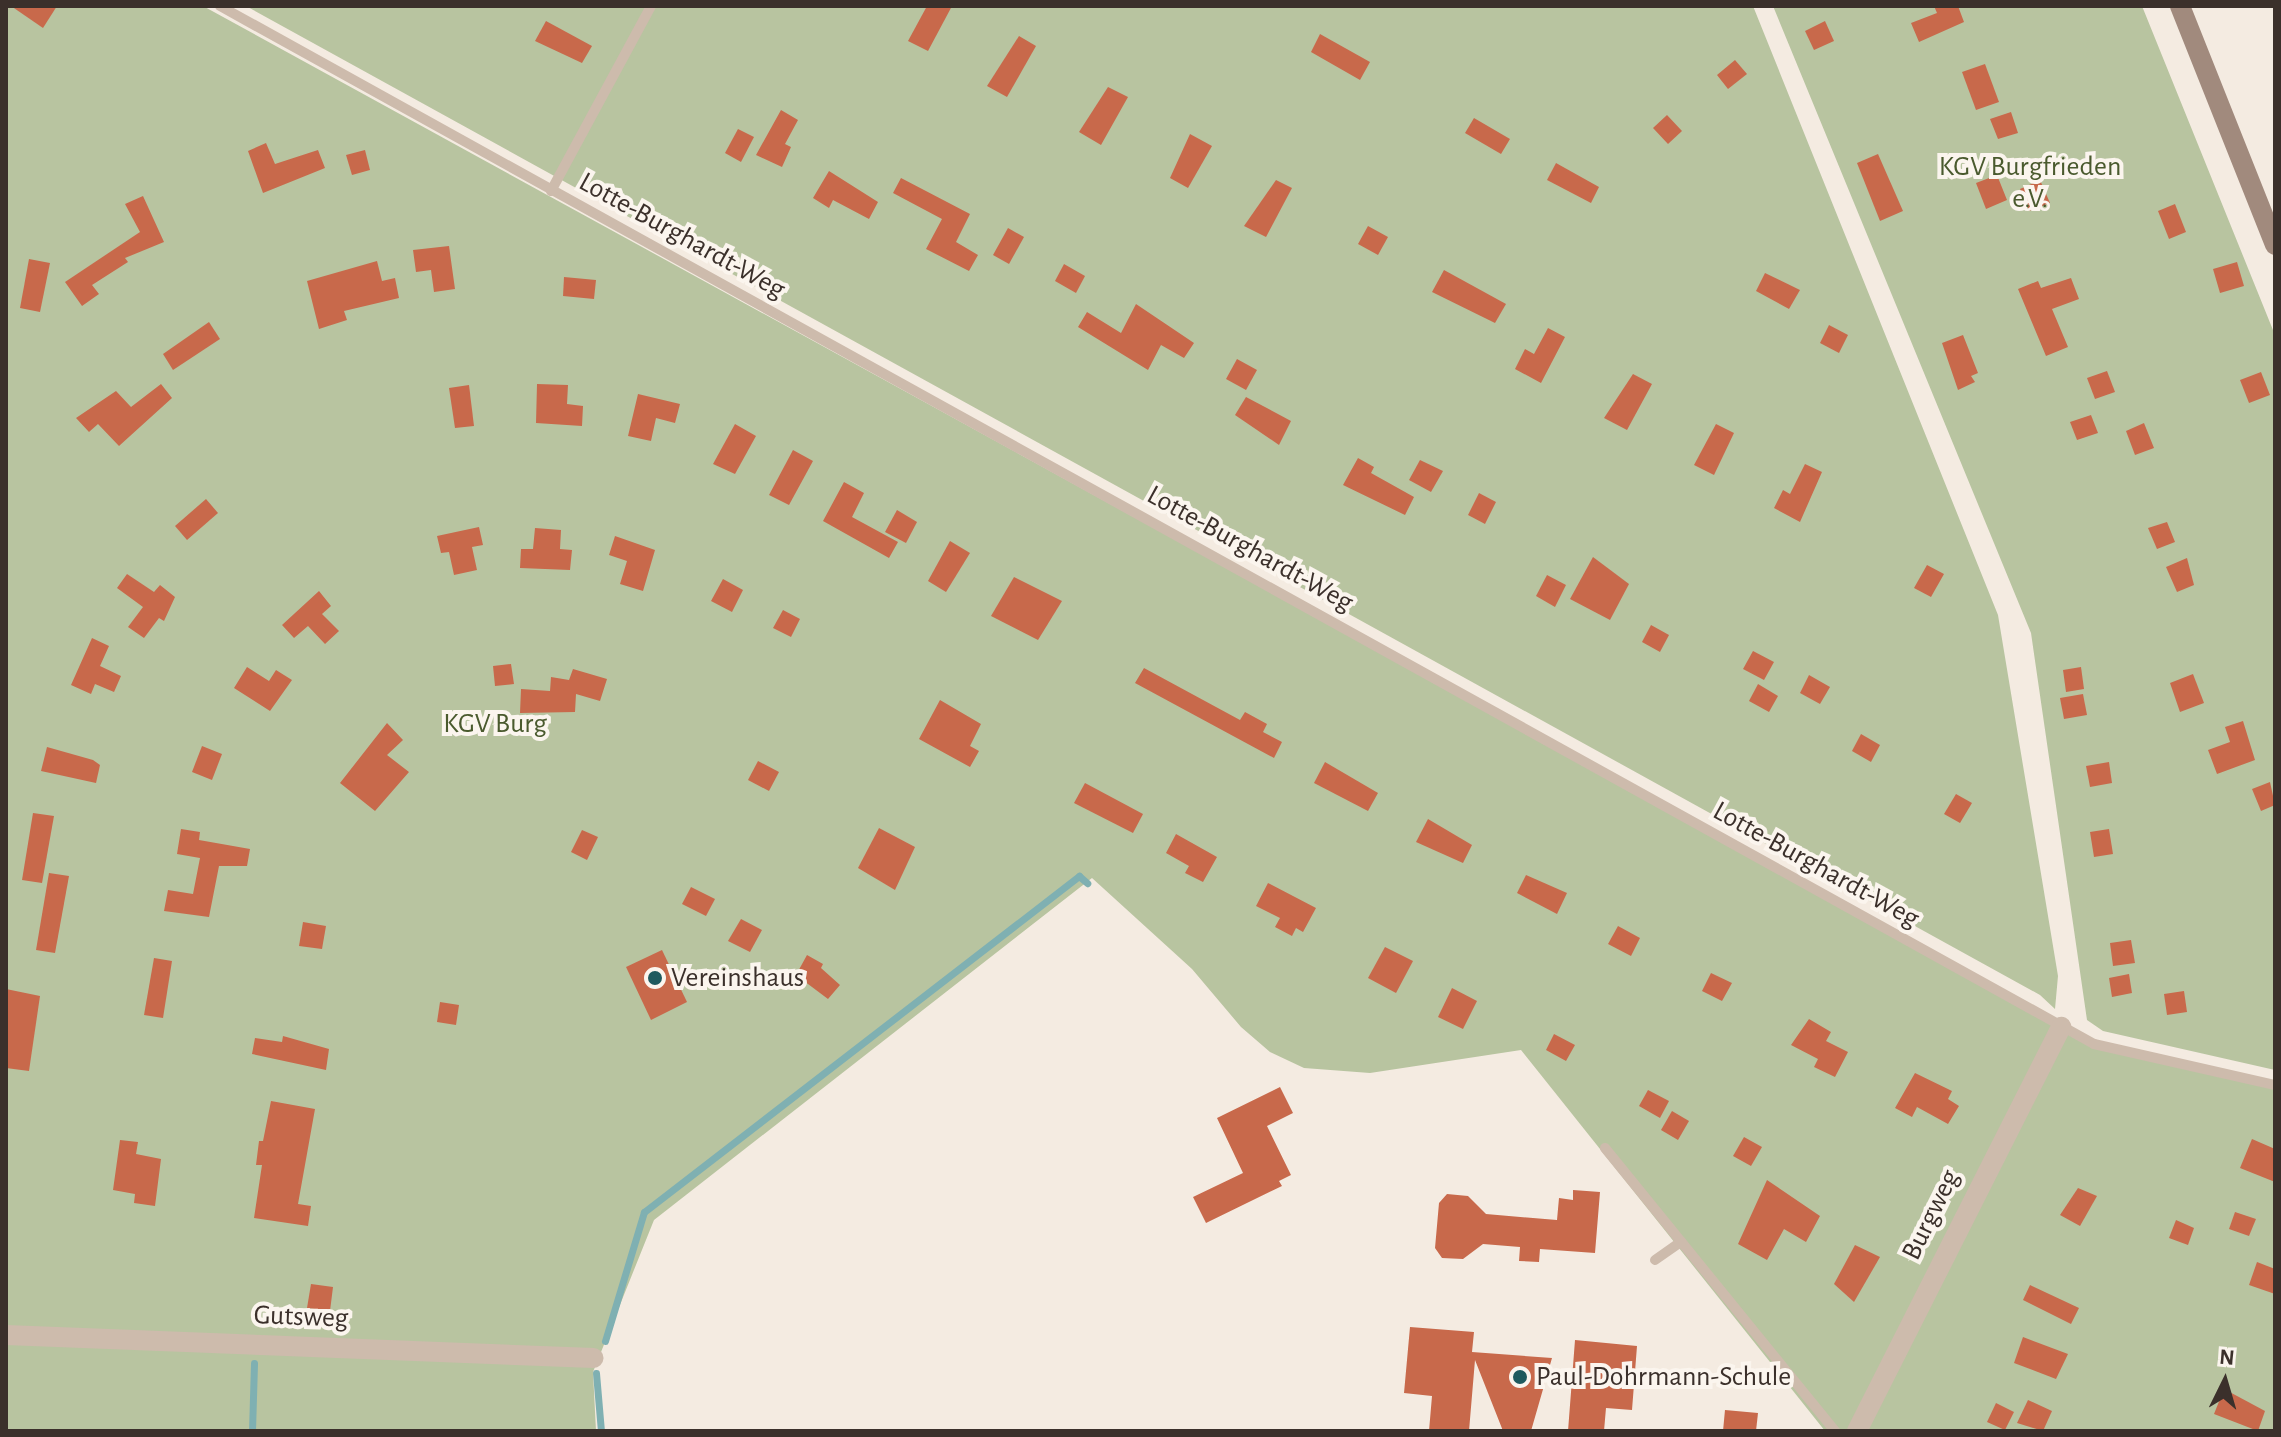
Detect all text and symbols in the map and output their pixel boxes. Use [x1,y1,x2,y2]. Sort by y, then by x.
park label: KGV Burgfrieden e.V. [1939,150,2121,216]
street label: Lotte-Burghardt-Weg [573,165,791,307]
street label: Lotte-Burghardt-Weg [1141,478,1359,620]
park label: KGV Burg [443,707,547,741]
street label: Lotte-Burghardt-Weg [1707,794,1925,936]
place label: Vereinshaus [671,961,804,995]
marker: Vereinshaus [646,969,664,987]
street label: Burgweg [1895,1164,1967,1266]
street label: Gutsweg [253,1299,349,1335]
north arrow [2185,1341,2265,1421]
text: N [2219,1345,2236,1369]
place label: Paul-Dohrmann-Schule [1536,1360,1791,1394]
marker: Paul-Dohrmann-Schule [1511,1368,1529,1386]

